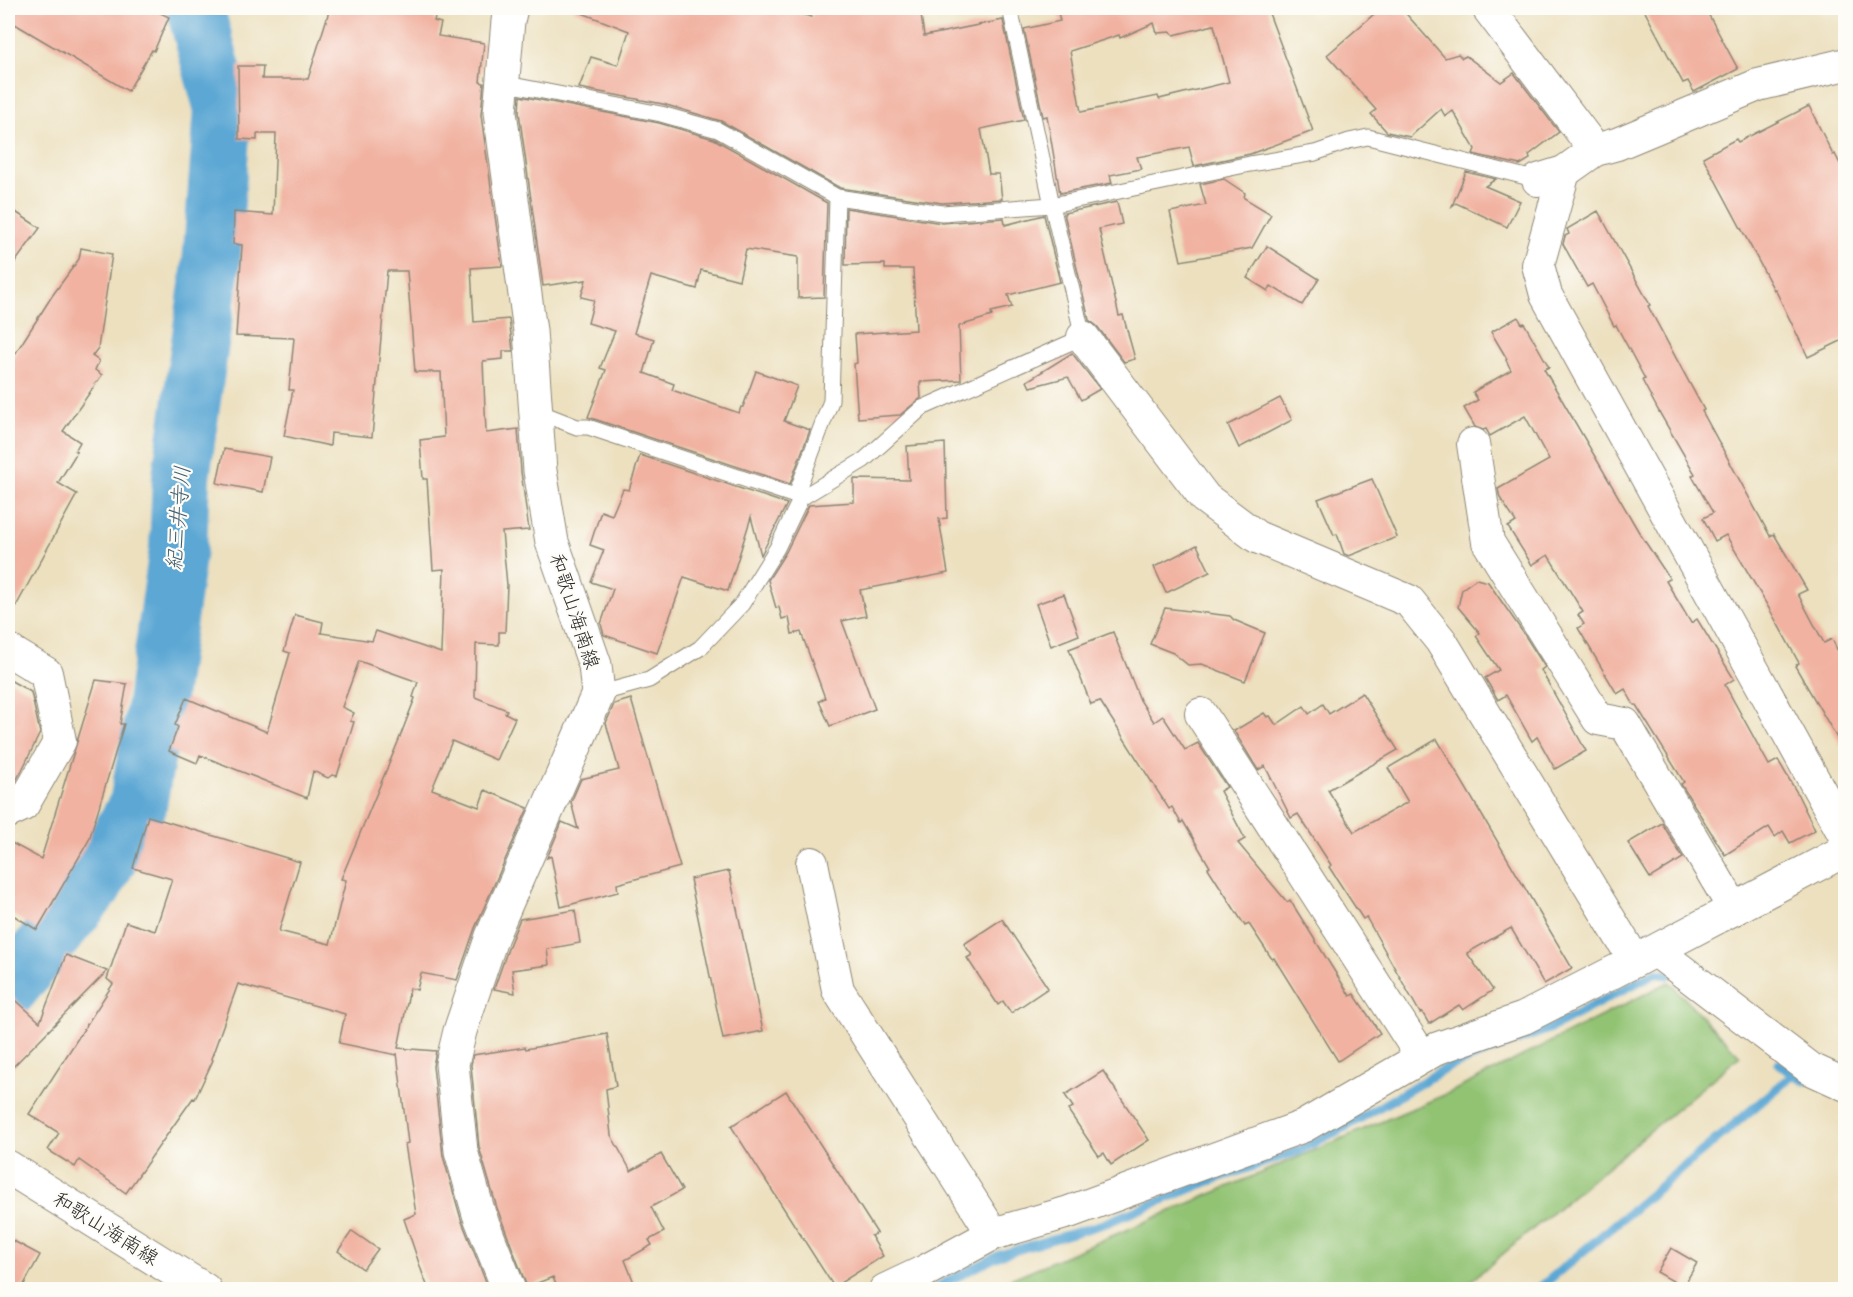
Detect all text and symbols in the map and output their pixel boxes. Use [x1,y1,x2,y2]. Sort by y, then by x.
water label: 紀三井寺川 [154,464,202,572]
street label: 和歌山海南線 [539,549,610,674]
street label: 和歌山海南線 [46,1182,166,1275]

